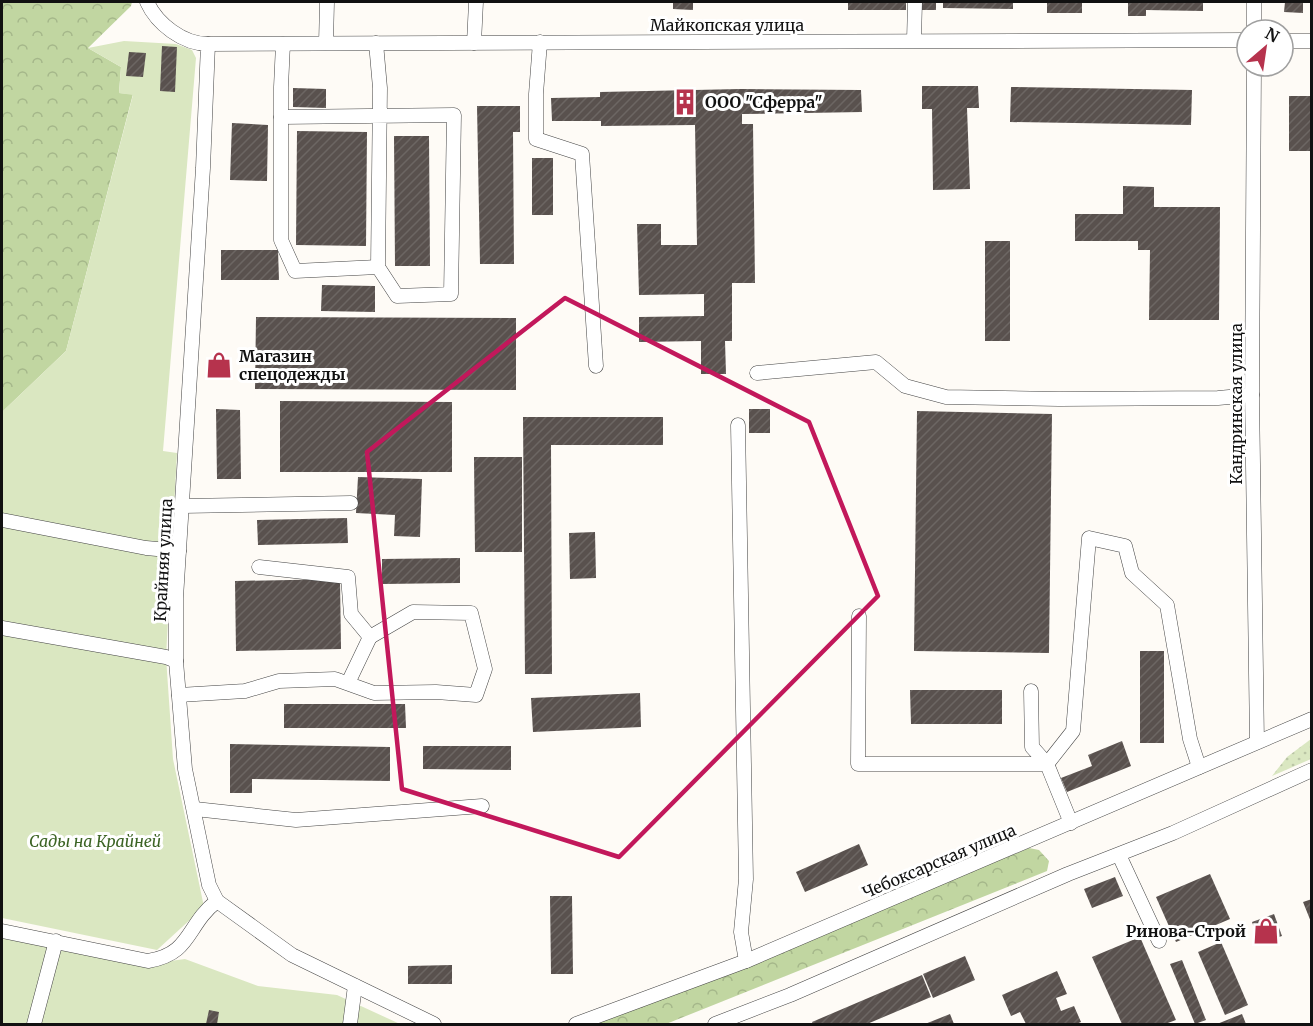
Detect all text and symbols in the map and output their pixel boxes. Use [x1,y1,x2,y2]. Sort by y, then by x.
street label: Майкопская улица [650,15,805,35]
north arrow [1235,18,1295,78]
text: N [1262,23,1283,47]
building icon: ООО "Сферра" [670,87,700,117]
place label: ООО "Сферра" [705,92,823,112]
street label: Кандринская улица [1226,323,1246,485]
place label: Магазин спецодежды [239,346,346,384]
shop icon: Магазин спецодежды [204,350,234,380]
street label: Крайняя улица [150,497,176,622]
street label: Чебоксарская улица [859,820,1019,902]
park label: Сады на Крайней [29,831,161,851]
shop icon: Ринова-Строй [1251,916,1281,946]
place label: Ринова-Строй [1126,921,1246,941]

